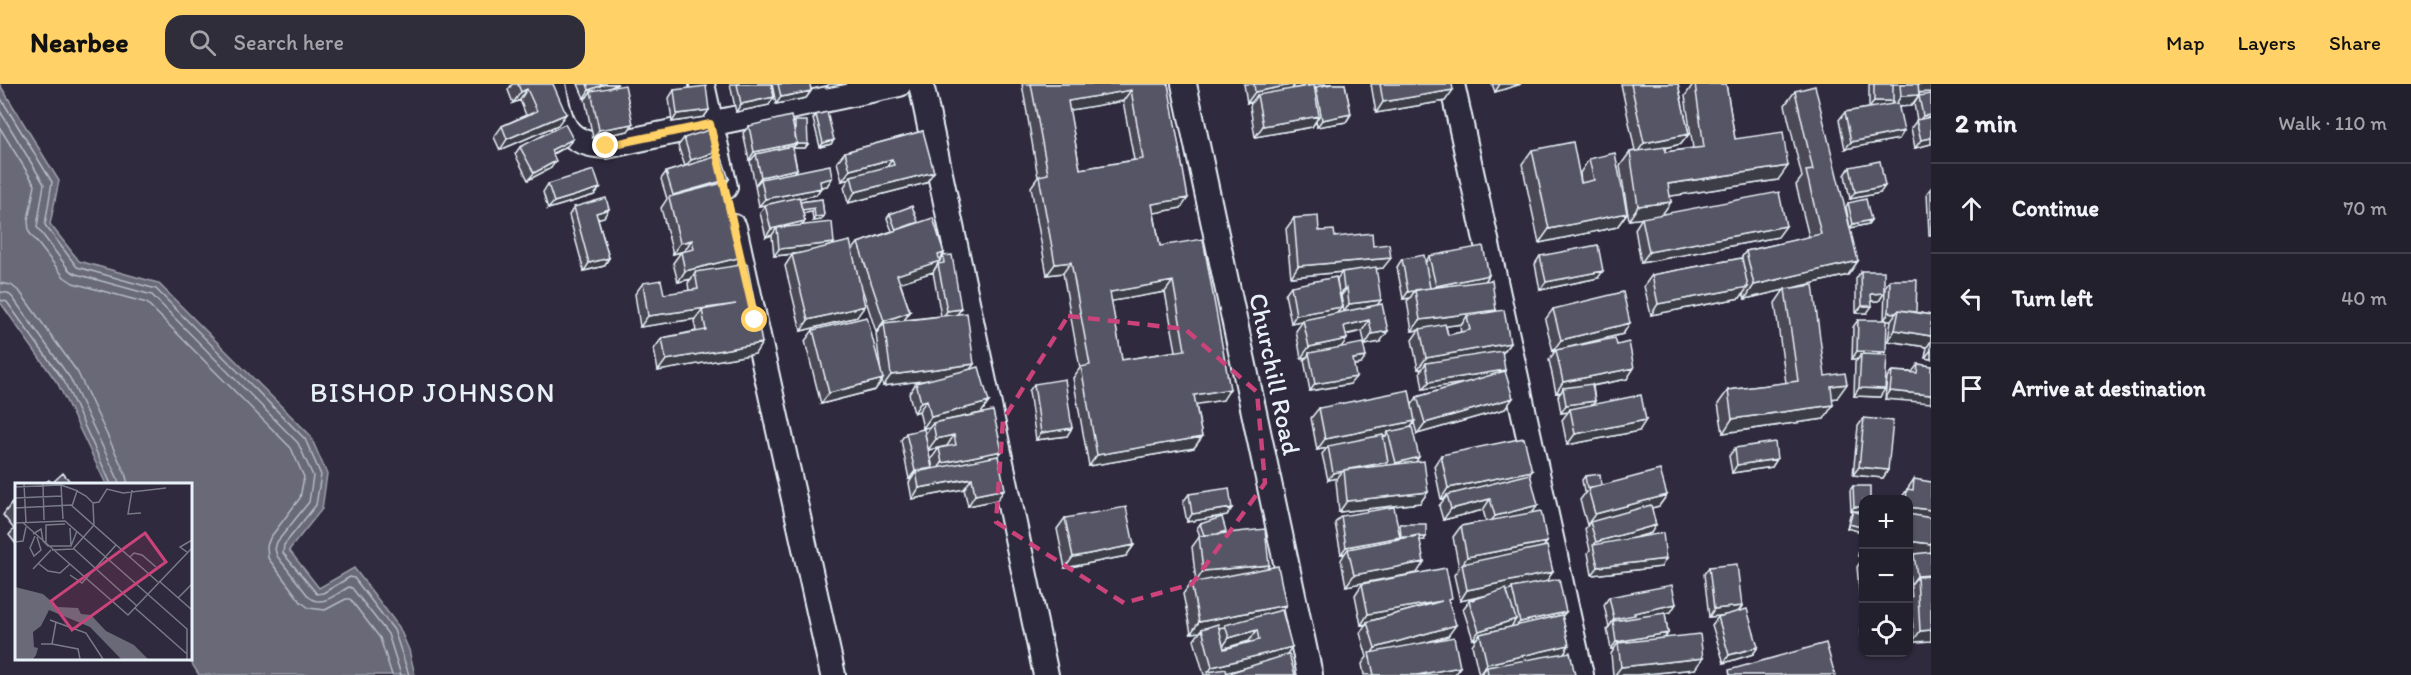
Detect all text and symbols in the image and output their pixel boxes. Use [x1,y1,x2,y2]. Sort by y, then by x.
search box [165,15,585,69]
text: Nearbee [30,25,129,59]
icon: search [186,26,219,59]
text: Search here [234,29,344,56]
text: Map [2166,30,2205,55]
text: Layers [2238,30,2296,55]
text: Share [2329,30,2381,55]
text: 2 min [1955,107,2017,139]
text: Walk · 110 m [2278,111,2387,135]
route end [592,132,618,158]
icon: ahead [1955,192,1988,225]
text: Continue [2012,195,2099,222]
text: 70 m [2343,196,2387,220]
icon: left [1955,282,1988,315]
text: Turn left [2012,285,2093,312]
text: 40 m [2341,286,2387,310]
street label: Churchill Road [1242,290,1308,459]
route start [741,306,767,332]
icon: arrive [1955,372,1988,405]
text: Arrive at destination [2012,375,2206,402]
district label: BISHOP JOHNSON [310,376,556,409]
inset map [15,483,192,660]
map controls [1859,495,1913,657]
button: + [1859,495,1913,549]
button: − [1859,549,1913,603]
button: locate [1859,603,1913,657]

